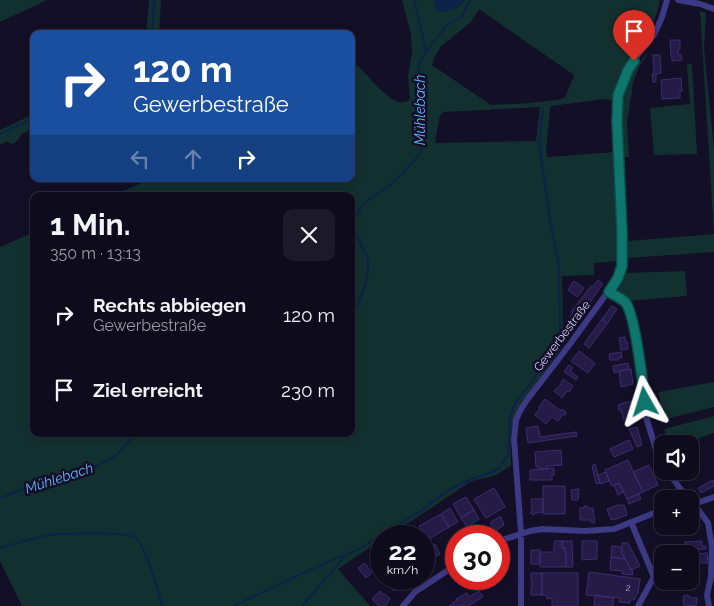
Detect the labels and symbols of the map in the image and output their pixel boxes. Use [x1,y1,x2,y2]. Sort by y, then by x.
pin [613,10,655,61]
water label: Mühlebach [412,75,428,145]
street label: Gewerbestraße [531,298,593,374]
position arrow [618,375,670,427]
water label: Mühlebach [23,459,95,497]
speed limit sign: 30 [445,525,510,590]
house number: 2 [625,582,631,593]

